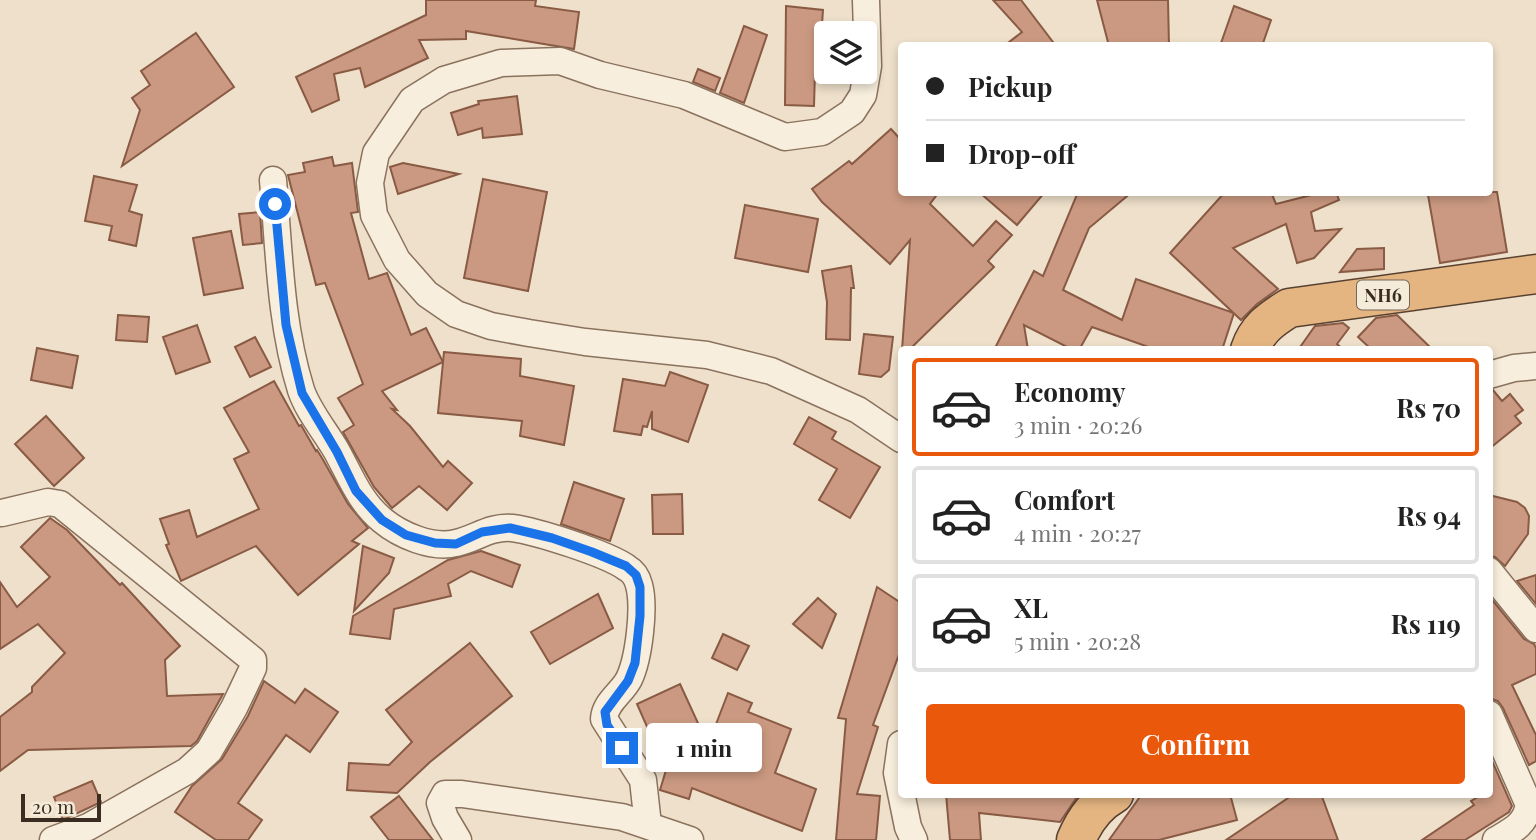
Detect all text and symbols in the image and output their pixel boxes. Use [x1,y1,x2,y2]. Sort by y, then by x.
map controls [814,21,877,84]
button: layers [814,21,877,84]
text: Pickup [968,69,1052,104]
text: Drop-off [968,136,1075,171]
route start [259,188,291,220]
road number: NH6 [1357,281,1409,310]
text: Economy [1014,374,1125,409]
icon: car [930,376,993,439]
text: Rs 70 [1396,390,1461,425]
text: 3 min · 20:26 [1014,409,1142,440]
text: Comfort [1014,482,1115,517]
icon: car [930,484,993,547]
text: Rs 94 [1397,498,1461,533]
text: 4 min · 20:27 [1014,517,1141,548]
text: XL [1014,590,1048,625]
icon: car [930,592,993,655]
text: Rs 119 [1391,606,1461,641]
text: 5 min · 20:28 [1014,625,1141,656]
button: Confirm [926,704,1465,784]
callout: 1 min [646,724,762,772]
route end [606,732,638,764]
text: 1 min [676,732,732,763]
scale bar [21,791,102,823]
text: 20 m [32,793,74,819]

